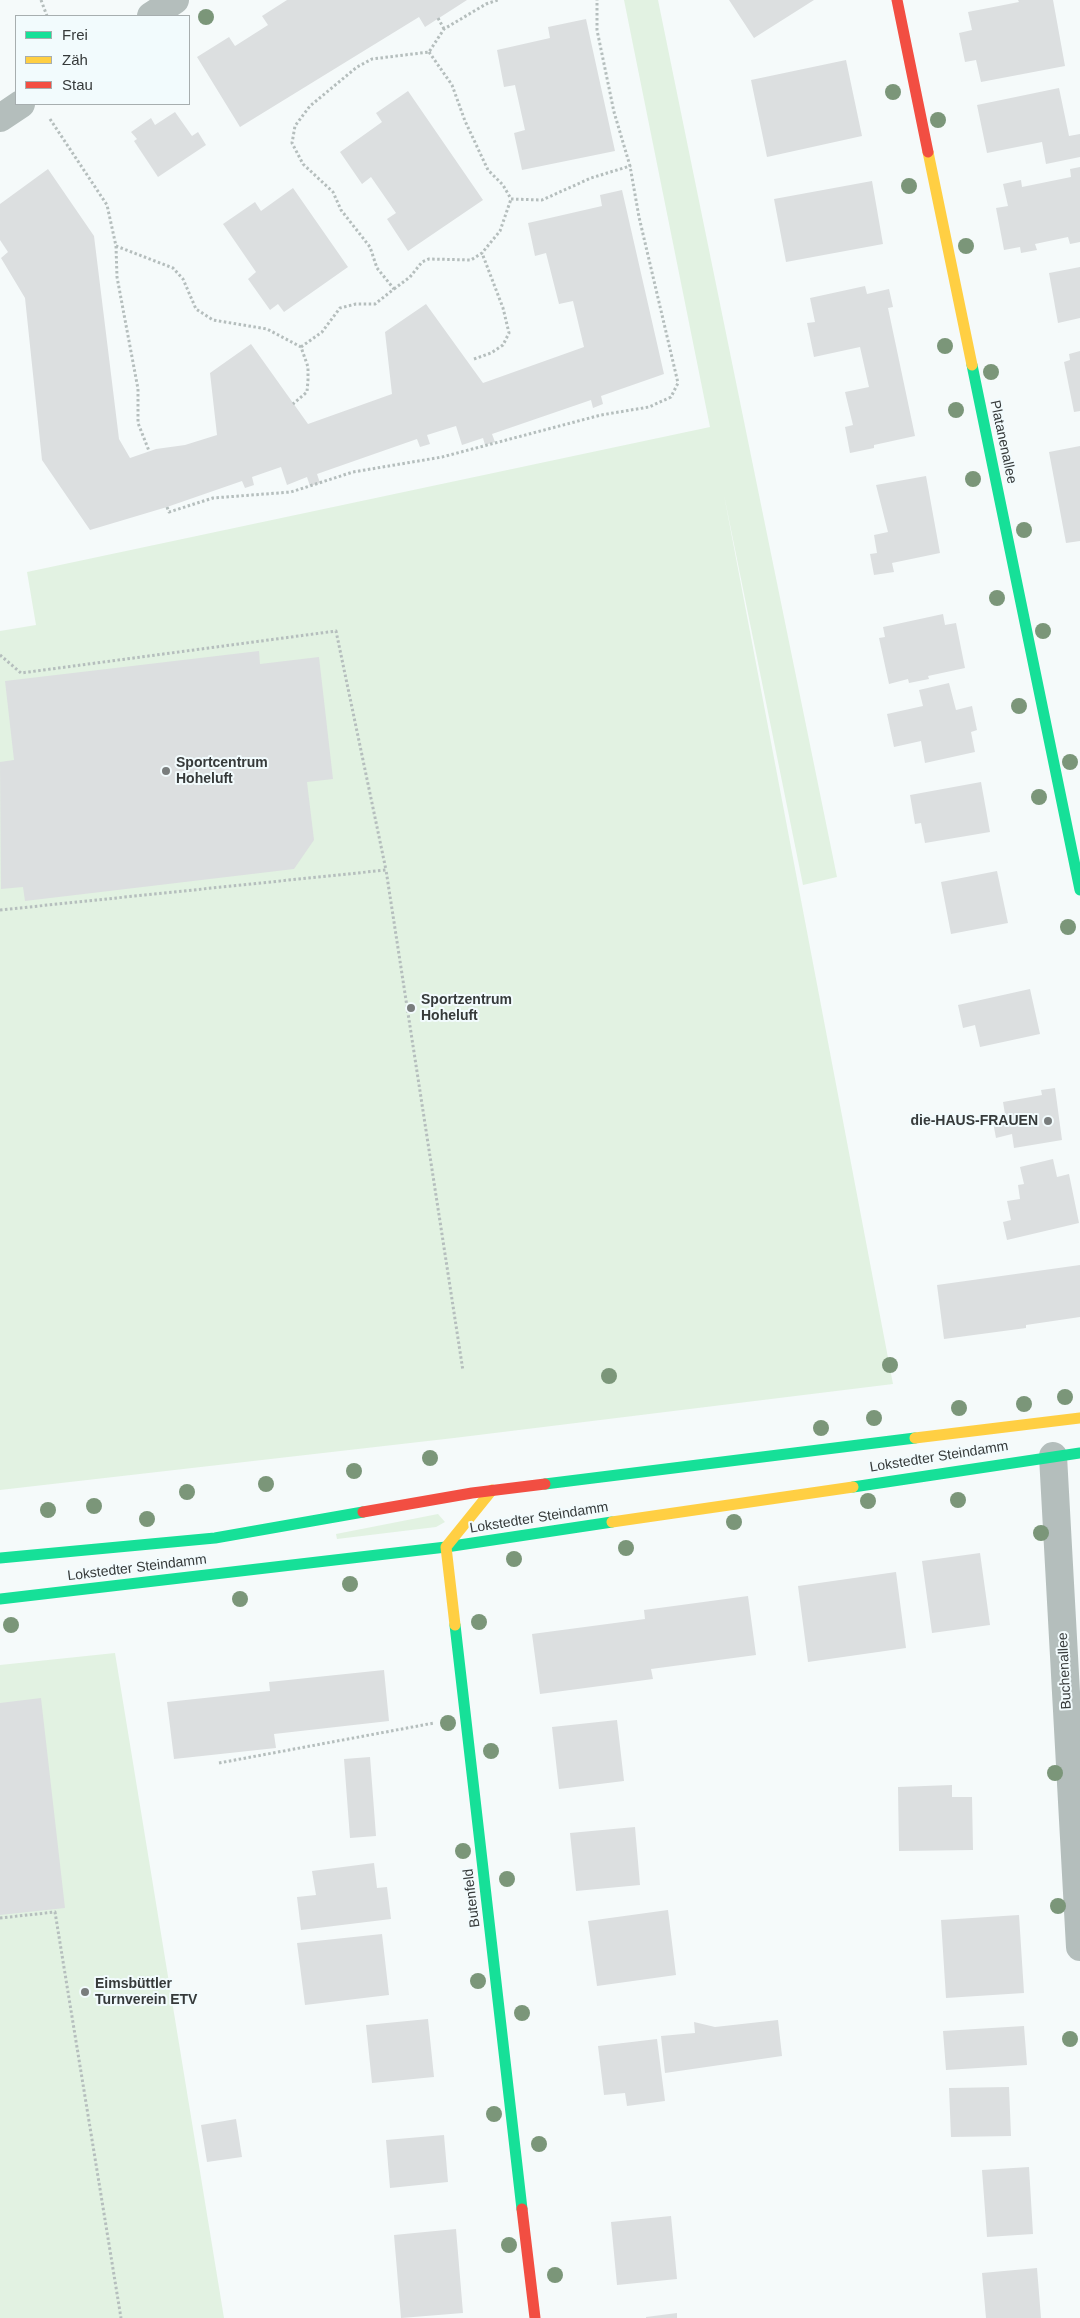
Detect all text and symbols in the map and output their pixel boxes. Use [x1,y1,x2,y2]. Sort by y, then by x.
legend [15,15,190,105]
text: Frei [62,26,88,43]
text: Zäh [62,51,88,68]
text: Stau [62,76,93,93]
street label: Platanenallee [986,399,1020,485]
place label: Sportcentrum Hoheluft [176,755,268,788]
marker: Sportcentrum Hoheluft [160,765,172,777]
place label: Sportzentrum Hoheluft [421,992,512,1024]
marker: Sportzentrum Hoheluft [405,1002,417,1014]
place label: die-HAUS-FRAUEN [910,1113,1038,1129]
marker: die-HAUS-FRAUEN [1042,1115,1054,1127]
street label: Lokstedter Steindamm [869,1438,1009,1476]
street label: Lokstedter Steindamm [469,1499,609,1537]
street label: Lokstedter Steindamm [66,1551,208,1585]
street label: Buchenallee [1055,1632,1075,1710]
street label: Butenfeld [460,1868,484,1928]
place label: Eimsbüttler Turnverein ETV [95,1976,197,2008]
marker: Eimsbüttler Turnverein ETV [79,1986,91,1998]

